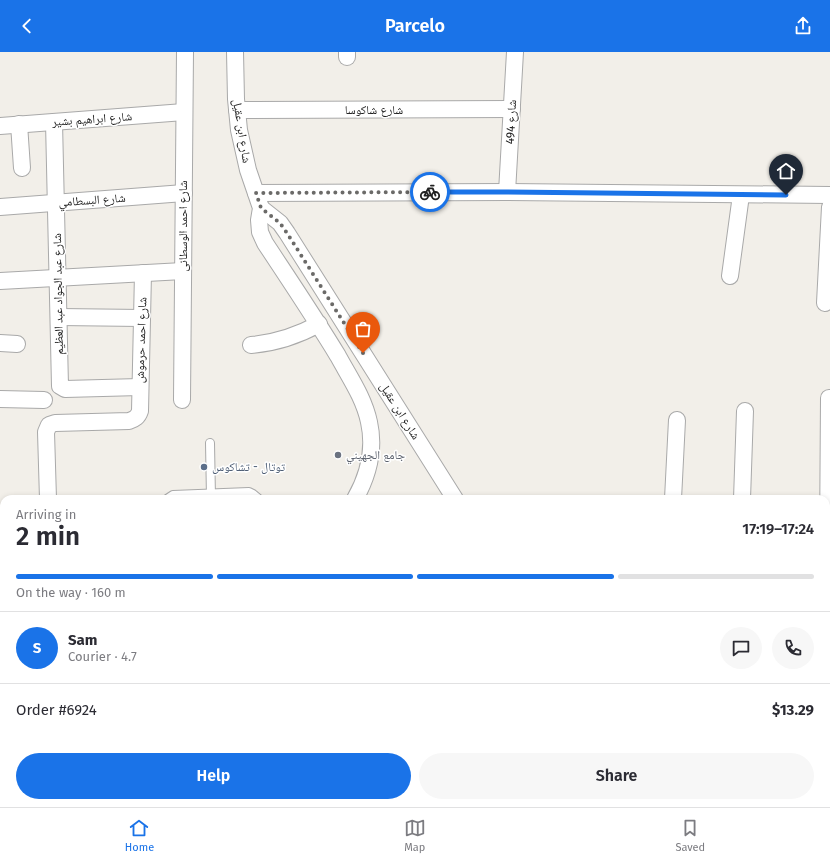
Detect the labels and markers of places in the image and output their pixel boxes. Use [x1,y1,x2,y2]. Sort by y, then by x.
pin [769,154,803,195]
pin [346,312,380,353]
place label: جامع الجهيني [346,448,405,465]
marker: جامع الجهيني [333,450,343,460]
place label: توتال - تشاكوس [212,460,286,474]
marker: توتال - تشاكوس [199,462,209,472]

